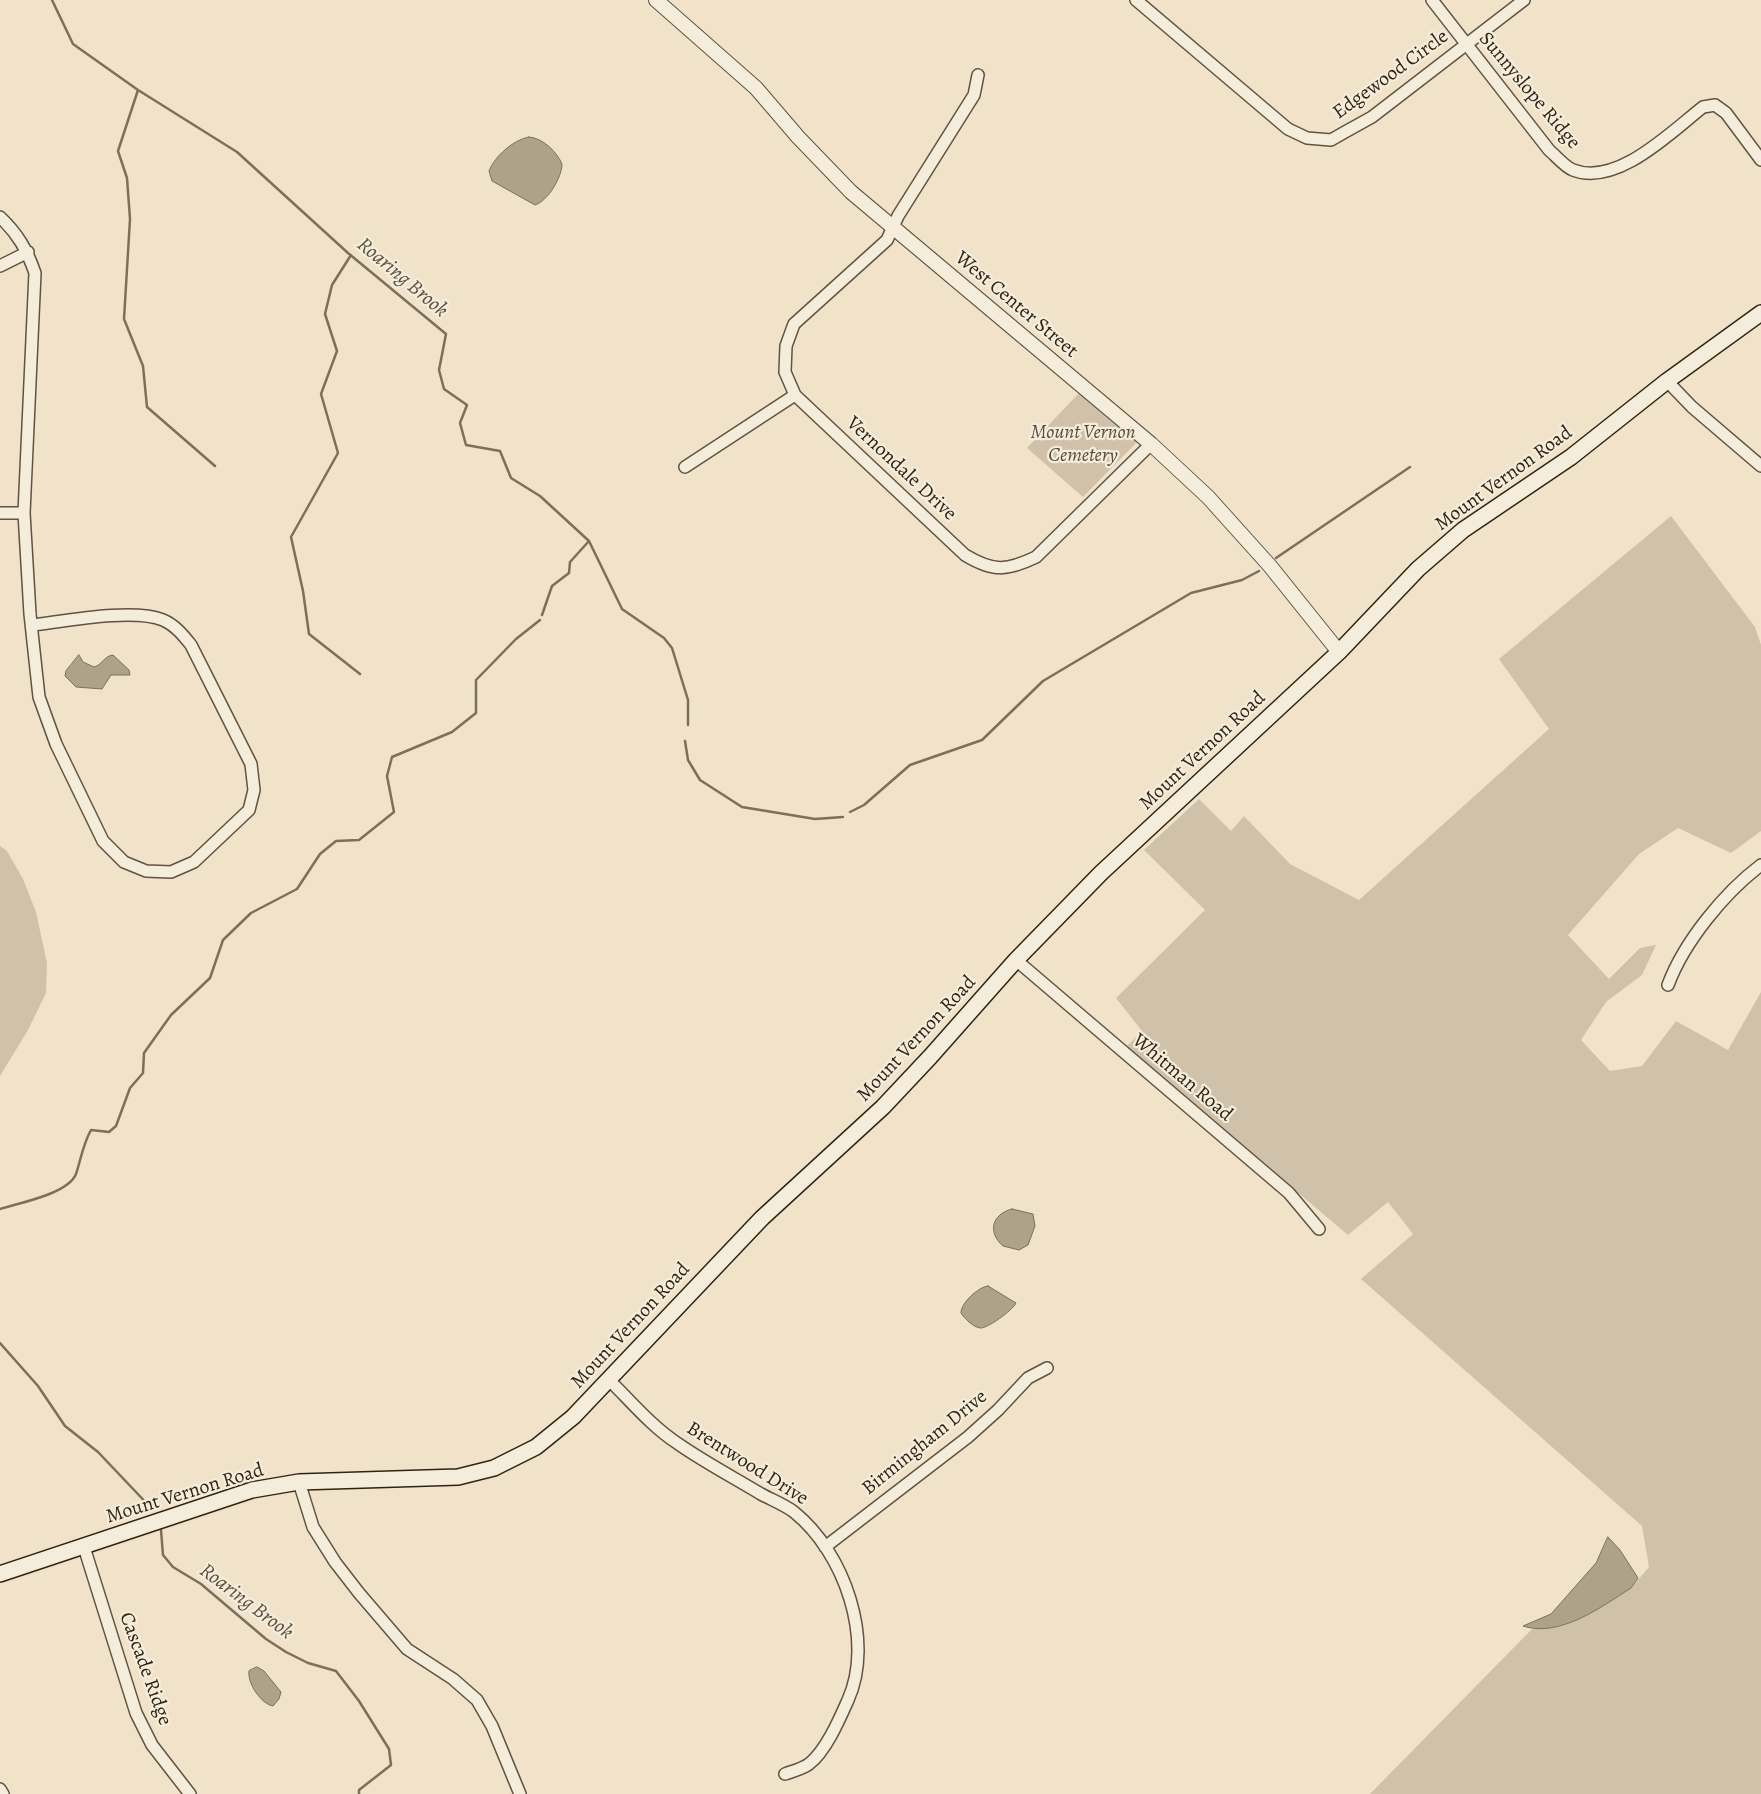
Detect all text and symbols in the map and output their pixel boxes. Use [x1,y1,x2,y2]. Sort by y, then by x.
street label: Edgewood Circle [1329,25,1453,125]
street label: Sunnyslope Ridge [1473,28,1585,154]
water label: Roaring Brook [351,233,453,323]
street label: West Center Street [950,247,1082,363]
street label: Vernondale Drive [841,412,961,526]
park label: Mount Vernon Cemetery [1031,421,1135,468]
street label: Mount Vernon Road [1431,421,1577,537]
street label: Mount Vernon Road [1135,686,1271,816]
street label: Mount Vernon Road [852,971,982,1107]
street label: Whitman Road [1127,1029,1237,1127]
street label: Mount Vernon Road [566,1258,696,1394]
street label: Birmingham Drive [858,1385,992,1501]
street label: Brentwood Drive [682,1417,812,1511]
street label: Mount Vernon Road [103,1459,267,1529]
water label: Roaring Brook [194,1558,298,1646]
street label: Cascade Ridge [113,1609,177,1729]

